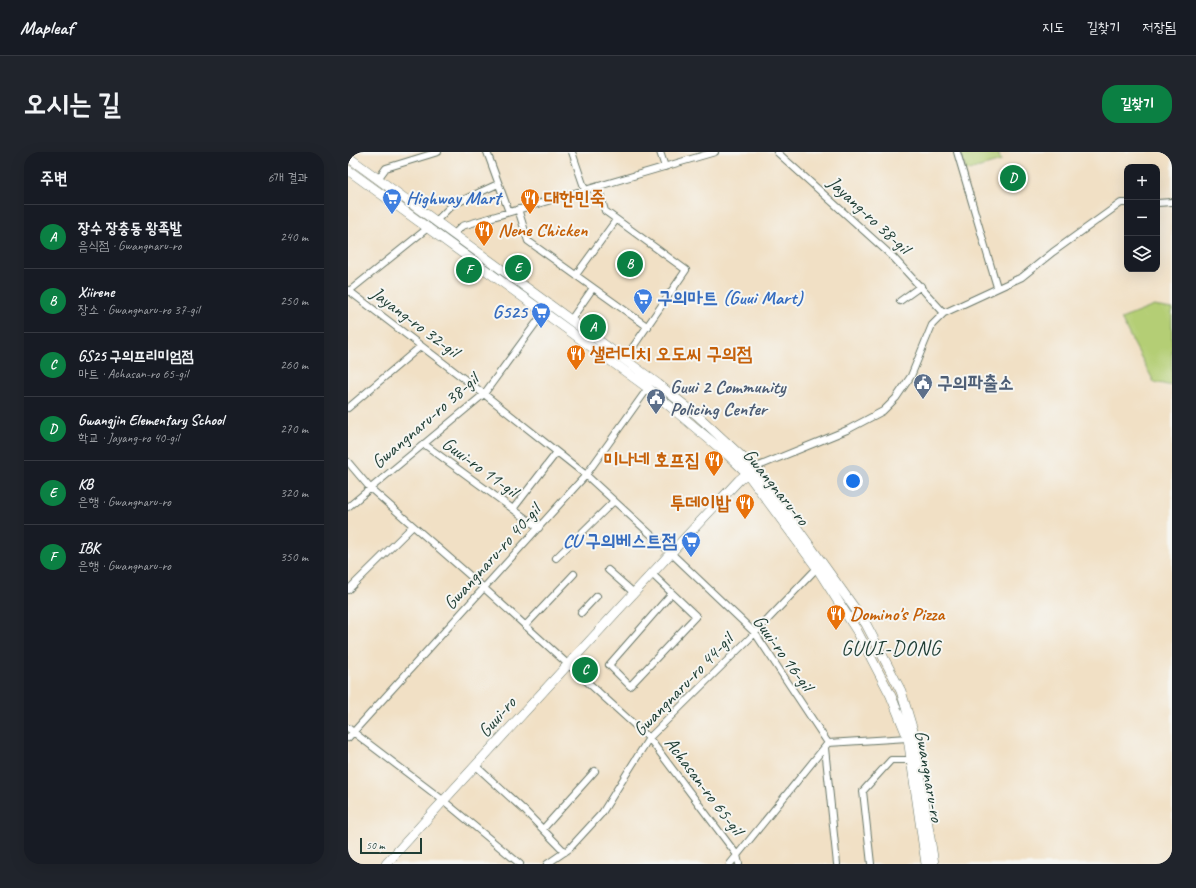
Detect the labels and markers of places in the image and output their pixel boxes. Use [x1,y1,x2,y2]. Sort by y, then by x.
pin: D [1000,163,1026,193]
place label: Highway Mart [406,186,503,210]
place label: 대한민죽 [544,186,605,210]
supermarket icon: Highway Mart [381,187,403,215]
restaurant icon: 대한민죽 [519,187,541,215]
place label: Nene Chicken [498,218,588,242]
restaurant icon: Nene Chicken [473,219,495,247]
pin: B [617,249,643,279]
pin: E [505,253,531,283]
pin: F [456,255,482,285]
place label: 구의마트 (Guui Mart) [657,286,804,310]
supermarket icon: 구의마트 (Guui Mart) [632,287,654,315]
place label: G525 [493,300,529,324]
supermarket icon: G525 [530,301,552,329]
pin: A [580,312,606,342]
place label: 샐러디치 오도씨 구의점 [589,342,753,366]
restaurant icon: 샐러디치 오도씨 구의점 [565,343,587,371]
place label: 구의파출소 [937,371,1013,395]
public building icon: 구의파출소 [912,372,934,400]
place label: Guui 2 Community Policing Center [670,375,787,421]
public building icon: Guui 2 Community Policing Center [645,387,667,415]
place label: 미나네 호프집 [604,448,700,472]
restaurant icon: 미나네 호프집 [703,449,725,477]
place label: 투데이밥 [670,491,732,515]
restaurant icon: 투데이밥 [734,492,756,520]
place label: CU 구의베스트점 [563,529,678,553]
supermarket icon: CU 구의베스트점 [680,530,702,558]
place label: Domino's Pizza [850,602,946,626]
restaurant icon: Domino's Pizza [825,603,847,631]
pin: C [572,655,598,685]

